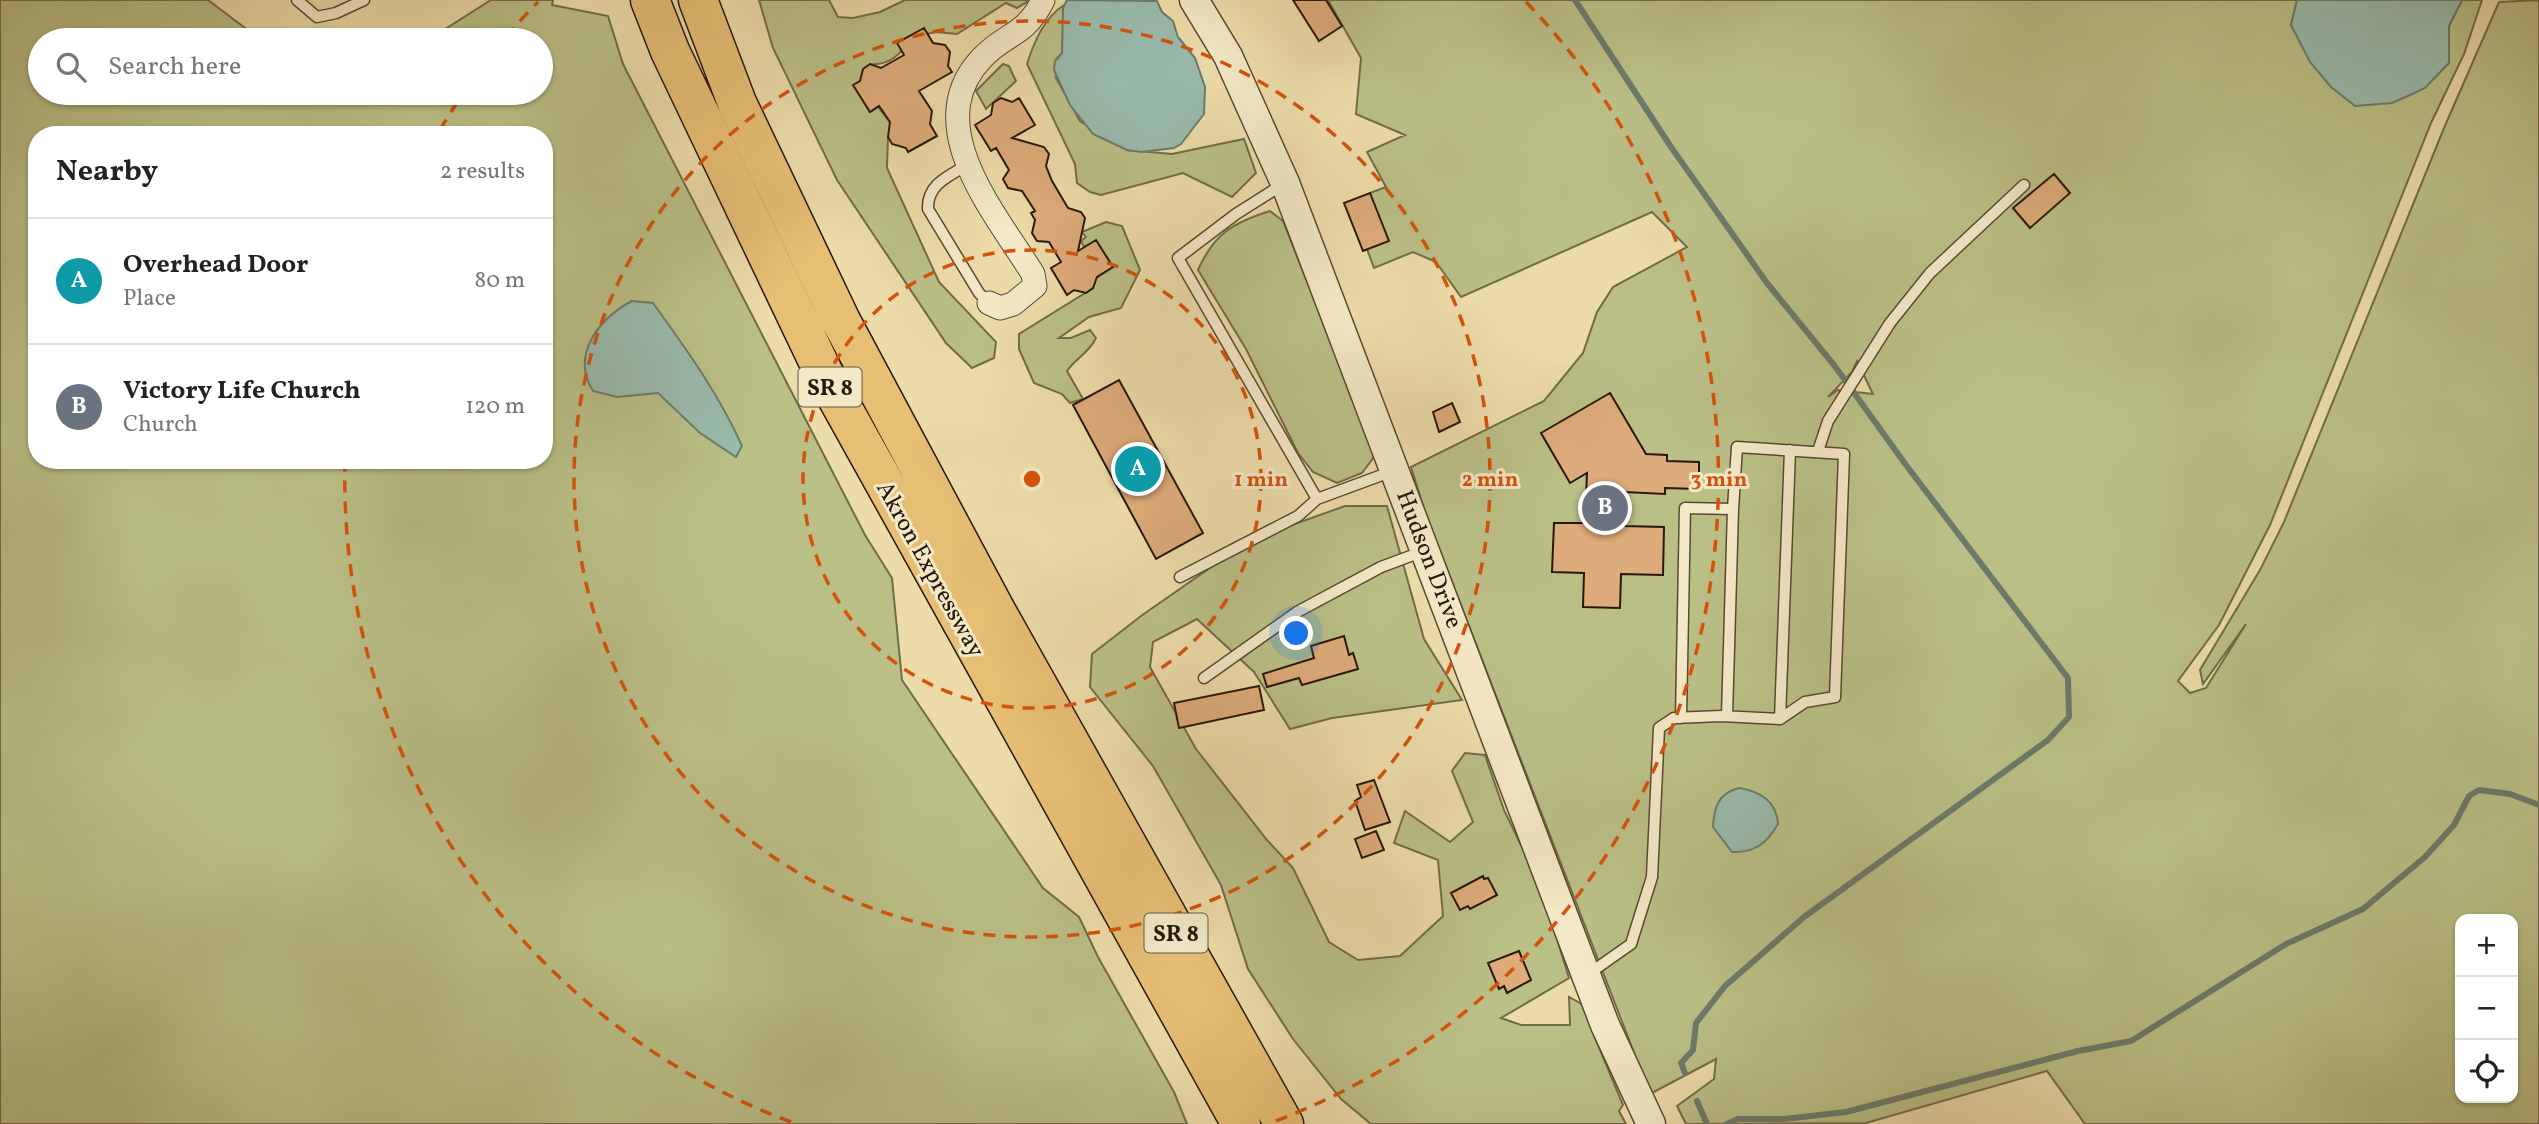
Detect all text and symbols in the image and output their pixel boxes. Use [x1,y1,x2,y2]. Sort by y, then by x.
search box [28,28,553,105]
icon: search [52,48,90,86]
text: Search here [108,49,241,85]
text: Nearby [56,151,158,193]
text: 2 results [440,156,525,188]
text: Overhead Door [123,247,308,283]
text: A [71,265,87,297]
text: 80 m [475,265,525,297]
text: Place [123,283,176,315]
road number: SR 8 [798,368,862,406]
text: Victory Life Church [123,373,361,409]
text: B [71,391,87,423]
text: 120 m [465,391,525,423]
text: Church [123,409,198,441]
pin: A [1115,443,1161,495]
text: 1 min [1234,466,1288,495]
text: 2 min [1462,466,1518,495]
text: 3 min [1691,466,1747,495]
centre of rings [1020,467,1044,491]
street label: Akron Expressway [867,476,992,664]
pin: B [1582,482,1628,534]
street label: Hudson Drive [1386,486,1470,634]
your location [1279,616,1313,650]
road number: SR 8 [1144,914,1208,952]
map controls [2455,914,2518,1103]
button: + [2455,914,2518,977]
button: − [2455,977,2518,1040]
button: locate [2455,1040,2518,1103]

